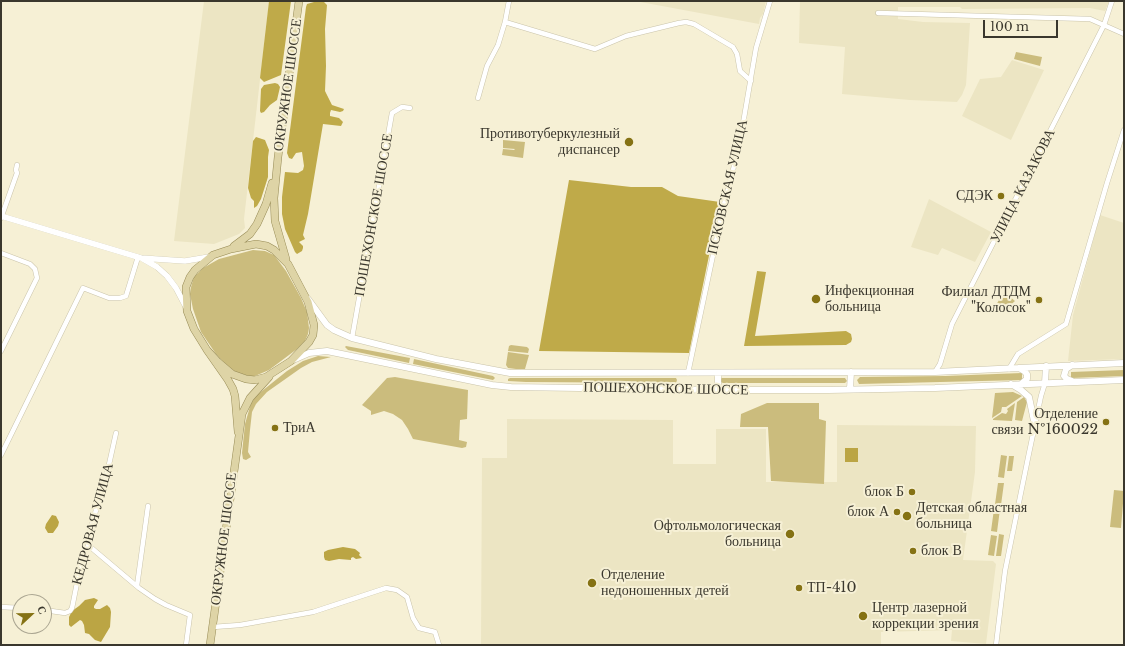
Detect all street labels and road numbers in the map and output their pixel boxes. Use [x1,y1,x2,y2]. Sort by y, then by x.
street label: ОКРУЖНОЕ ШОССЕ [270,18,306,152]
street label: ПСКОВСКАЯ УЛИЦА [704,118,752,256]
street label: УЛИЦА КАЗАКОВА [987,126,1059,246]
street label: ПОШЕХОНСКОЕ ШОССЕ [351,132,397,298]
street label: ПОШЕХОНСКОЕ ШОССЕ [583,379,749,399]
street label: КЕДРОВАЯ УЛИЦА [69,461,117,587]
street label: ОКРУЖНОЕ ШОССЕ [208,472,240,606]

